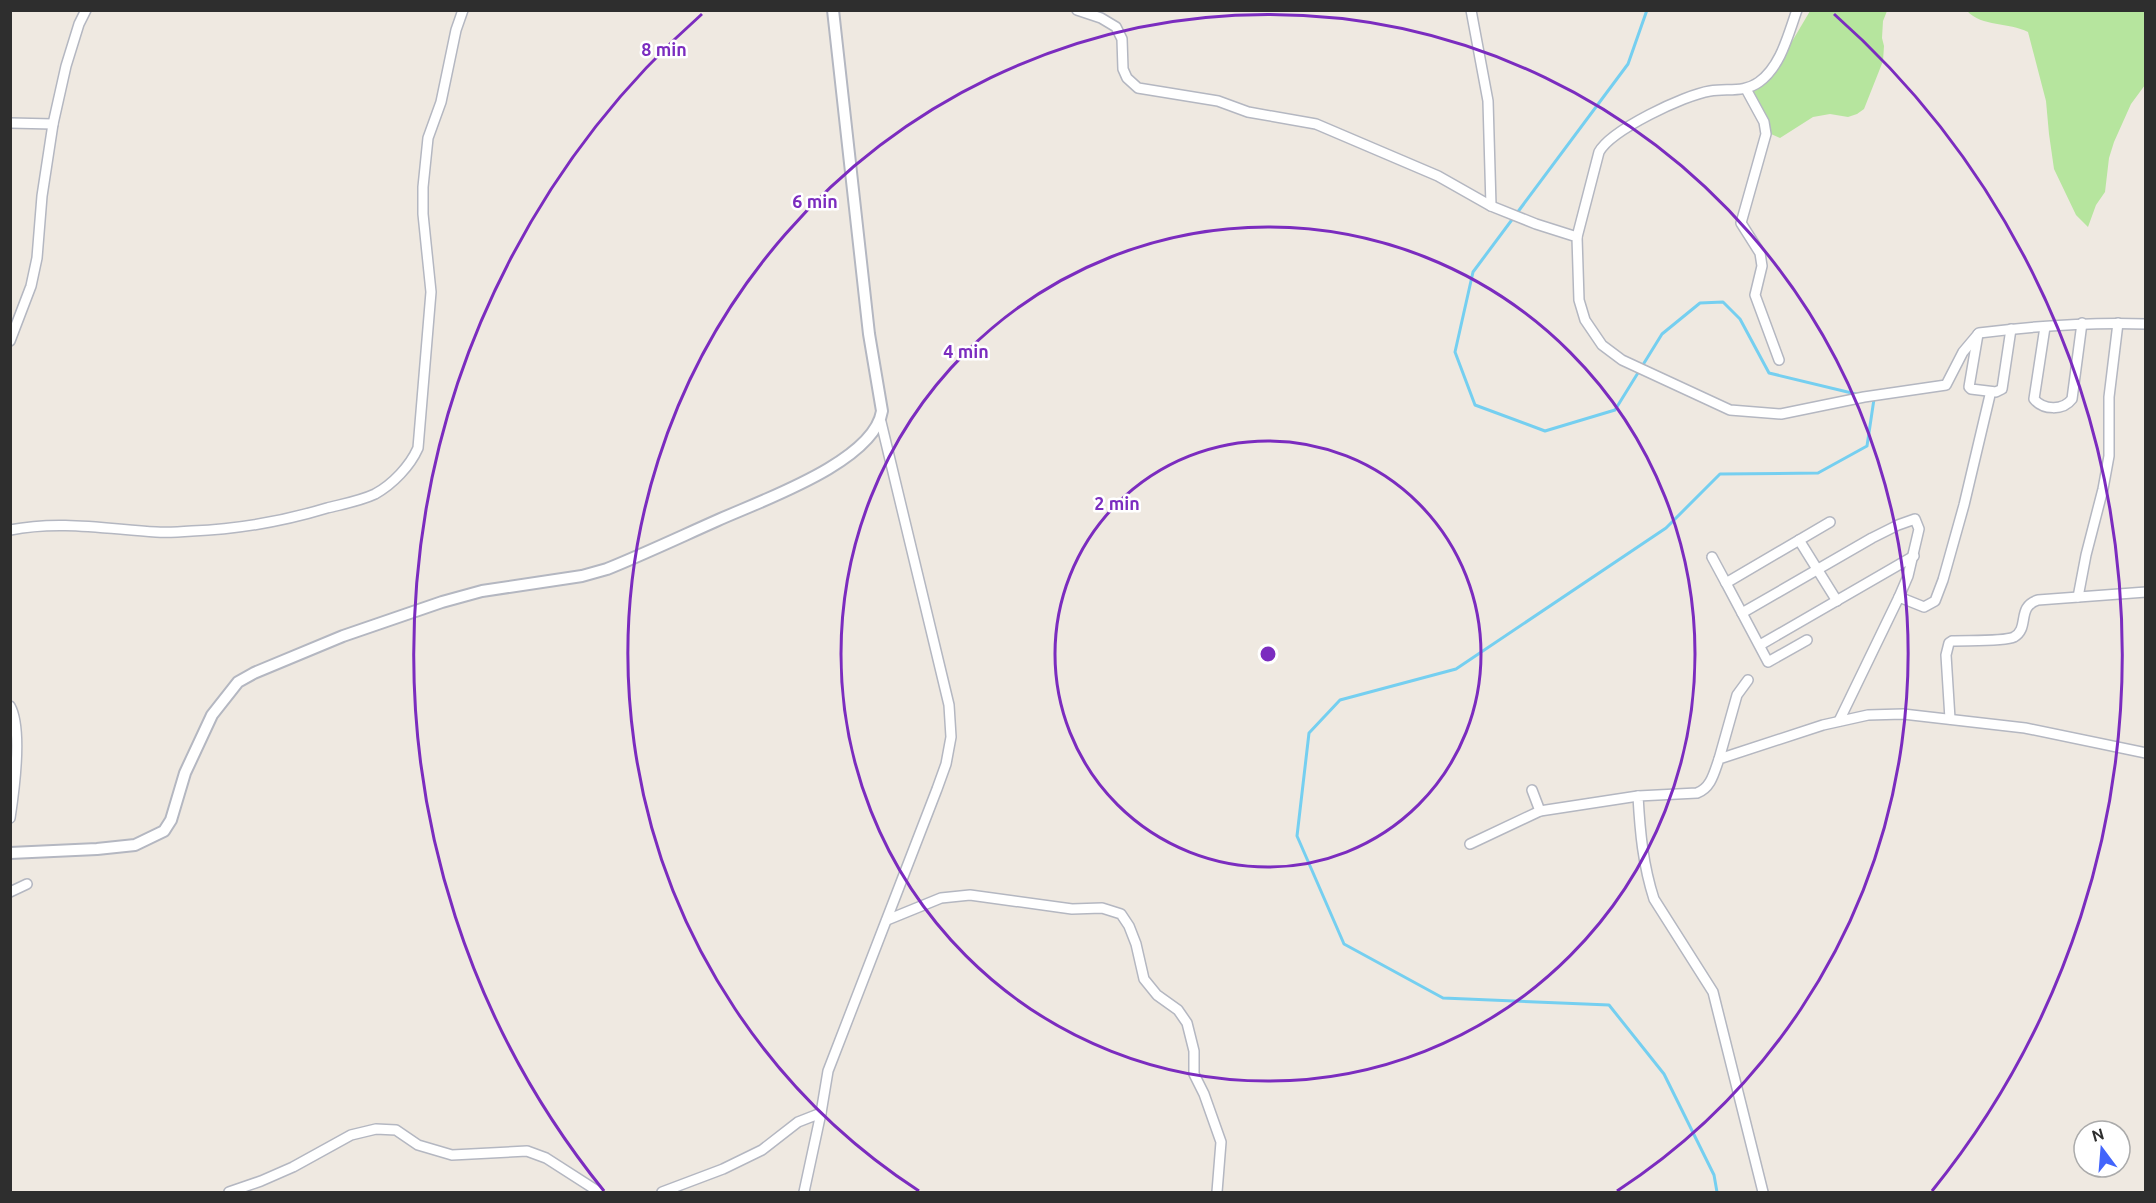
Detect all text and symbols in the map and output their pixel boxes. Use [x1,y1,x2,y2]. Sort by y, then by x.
text: 8 min [641,39,687,59]
text: 6 min [792,191,838,211]
text: 4 min [943,341,989,361]
text: 2 min [1094,493,1140,513]
centre of rings [1258,644,1278,664]
north arrow [2072,1119,2132,1179]
text: N [2090,1124,2106,1145]

